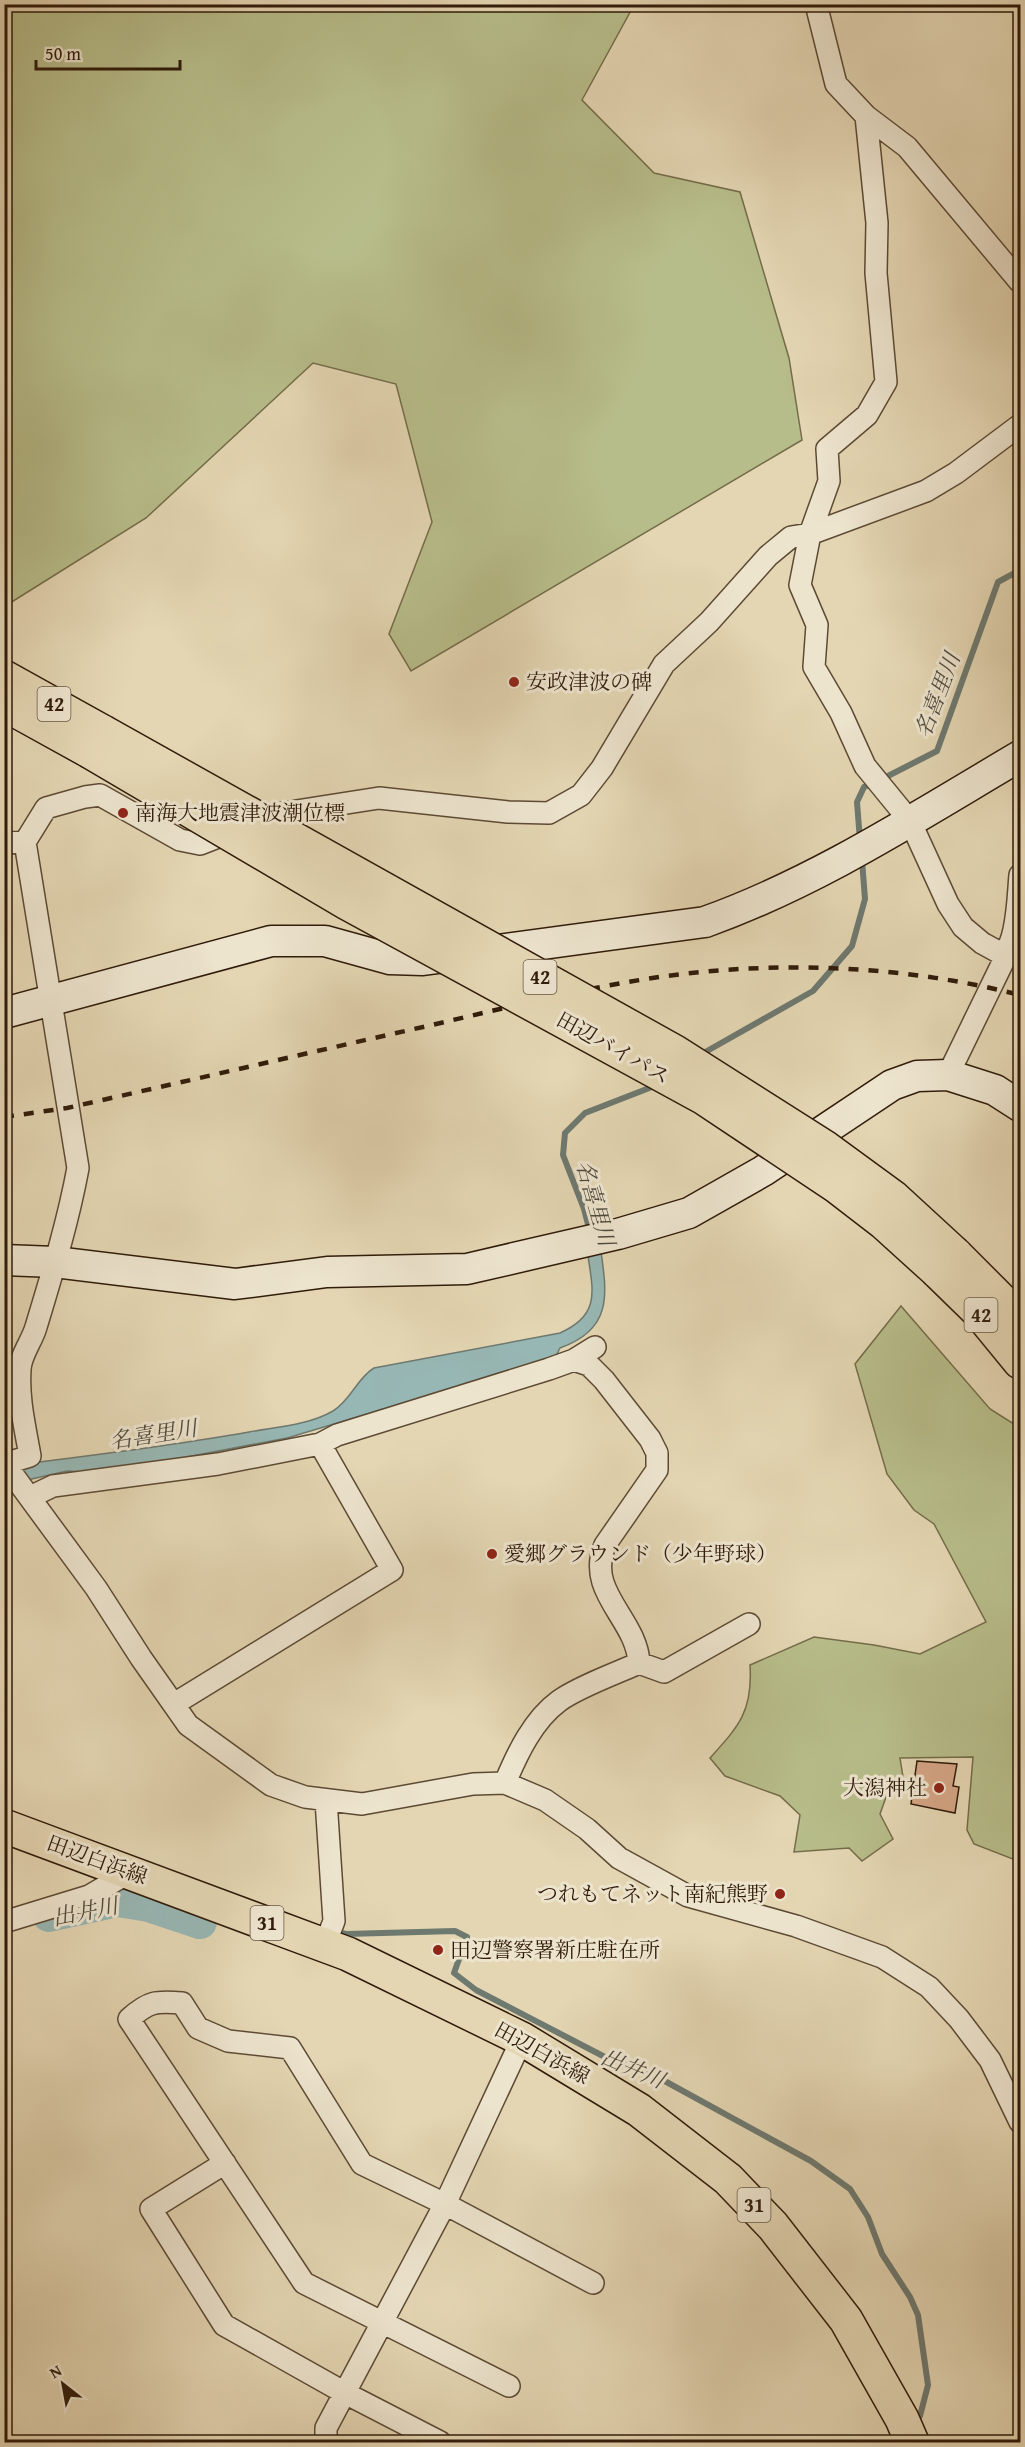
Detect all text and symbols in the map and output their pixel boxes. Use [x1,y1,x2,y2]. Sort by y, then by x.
scale bar [36,33,180,71]
text: 50 m [45,40,81,67]
water label: 名喜里川 [906,646,968,742]
place label: 安政津波の碑 [526,666,652,697]
marker: 安政津波の碑 [507,675,521,689]
road number: 42 [38,687,70,721]
place label: 南海大地震津波潮位標 [135,797,345,828]
marker: 南海大地震津波潮位標 [116,806,130,820]
road number: 42 [524,960,556,994]
street label: 田辺バイパス [551,1004,676,1092]
water label: 名喜里川 [568,1156,624,1252]
road number: 42 [964,1298,998,1332]
water label: 名喜里川 [107,1411,201,1457]
place label: 愛郷グラウンド（少年野球） [504,1538,777,1569]
marker: 愛郷グラウンド（少年野球） [485,1547,499,1561]
place label: 大潟神社 [843,1772,927,1803]
marker: 大潟神社 [932,1781,946,1795]
street label: 田辺白浜線 [43,1827,152,1892]
place label: つれもてネット南紀熊野 [537,1878,768,1909]
marker: つれもてネット南紀熊野 [773,1887,787,1901]
water label: 出井川 [50,1889,122,1933]
road number: 31 [250,1906,284,1940]
place label: 田辺警察署新庄駐在所 [450,1934,660,1965]
marker: 田辺警察署新庄駐在所 [431,1943,445,1957]
street label: 田辺白浜線 [489,2014,596,2092]
water label: 出井川 [596,2040,671,2096]
road number: 31 [738,2188,771,2222]
north arrow [33,2354,93,2414]
text: N [45,2358,66,2384]

